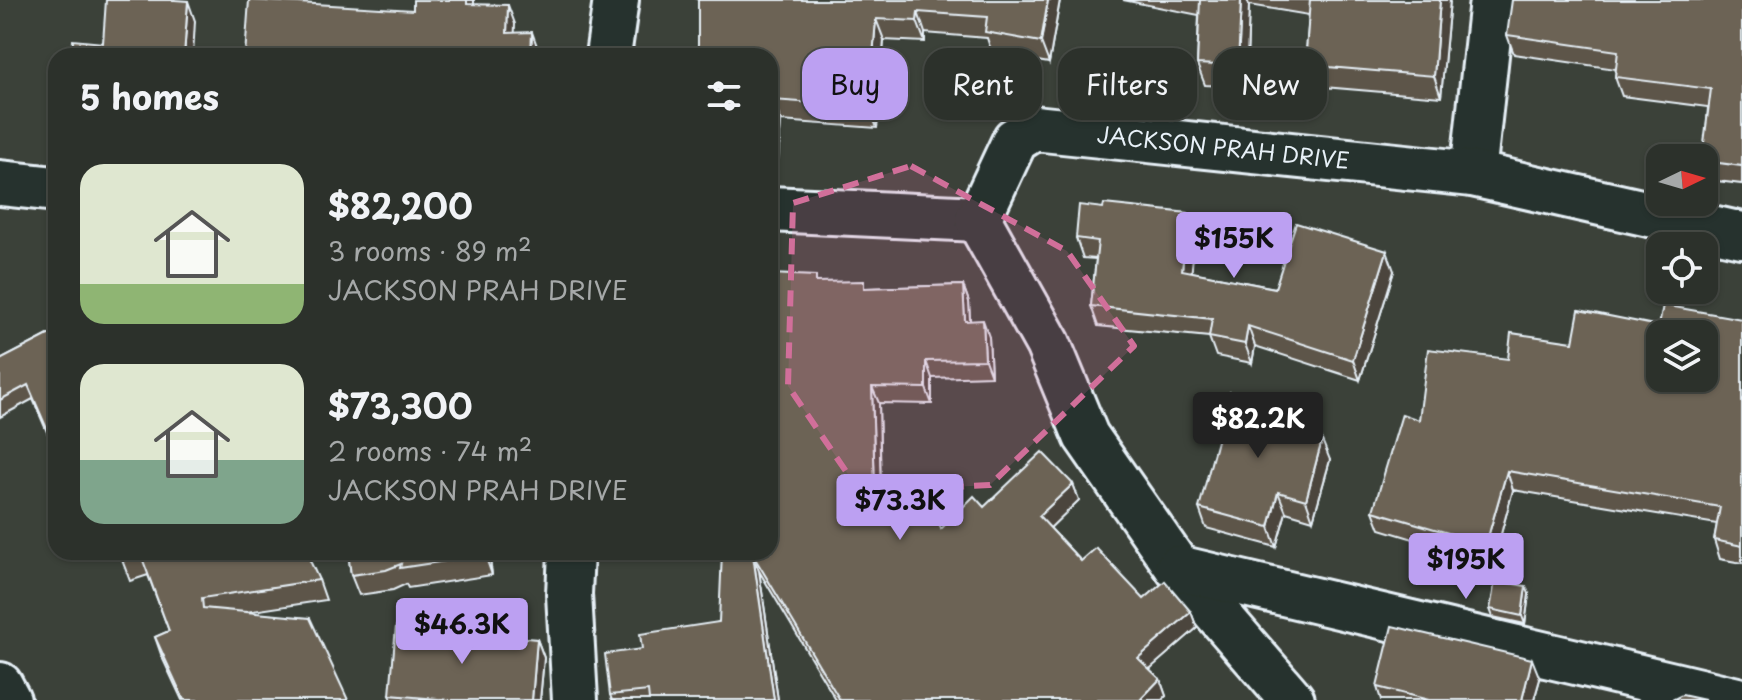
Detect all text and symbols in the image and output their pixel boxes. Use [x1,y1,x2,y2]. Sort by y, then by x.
chip: Buy [802,48,908,120]
chip: Rent [924,48,1042,120]
chip: Filters [1058,48,1197,120]
chip: New [1213,48,1327,120]
text: 5 homes [80,70,219,122]
icon: filters [702,74,746,118]
street label: JACKSON PRAH DRIVE [1096,117,1351,176]
north arrow [1646,144,1718,216]
map controls [1646,144,1718,392]
text: $82,200 [328,179,473,231]
icon: home [144,196,240,292]
pin: $155K [1178,212,1290,280]
text: $155K [1194,218,1274,257]
text: 3 rooms · 89 m² [328,231,532,270]
button: locate [1646,232,1718,304]
text: JACKSON PRAH DRIVE [328,270,628,309]
button: layers [1646,320,1718,392]
text: $73,300 [328,379,473,431]
pin: $82.2K [1193,392,1323,460]
icon: home [144,396,240,492]
text: $82.2K [1211,398,1305,437]
text: 2 rooms · 74 m² [328,431,532,470]
text: JACKSON PRAH DRIVE [328,470,628,509]
pin: $73.3K [835,474,965,542]
text: $73.3K [854,480,946,519]
pin: $195K [1410,533,1522,601]
text: $195K [1427,539,1505,578]
pin: $46.3K [397,598,527,666]
text: $46.3K [414,604,510,643]

